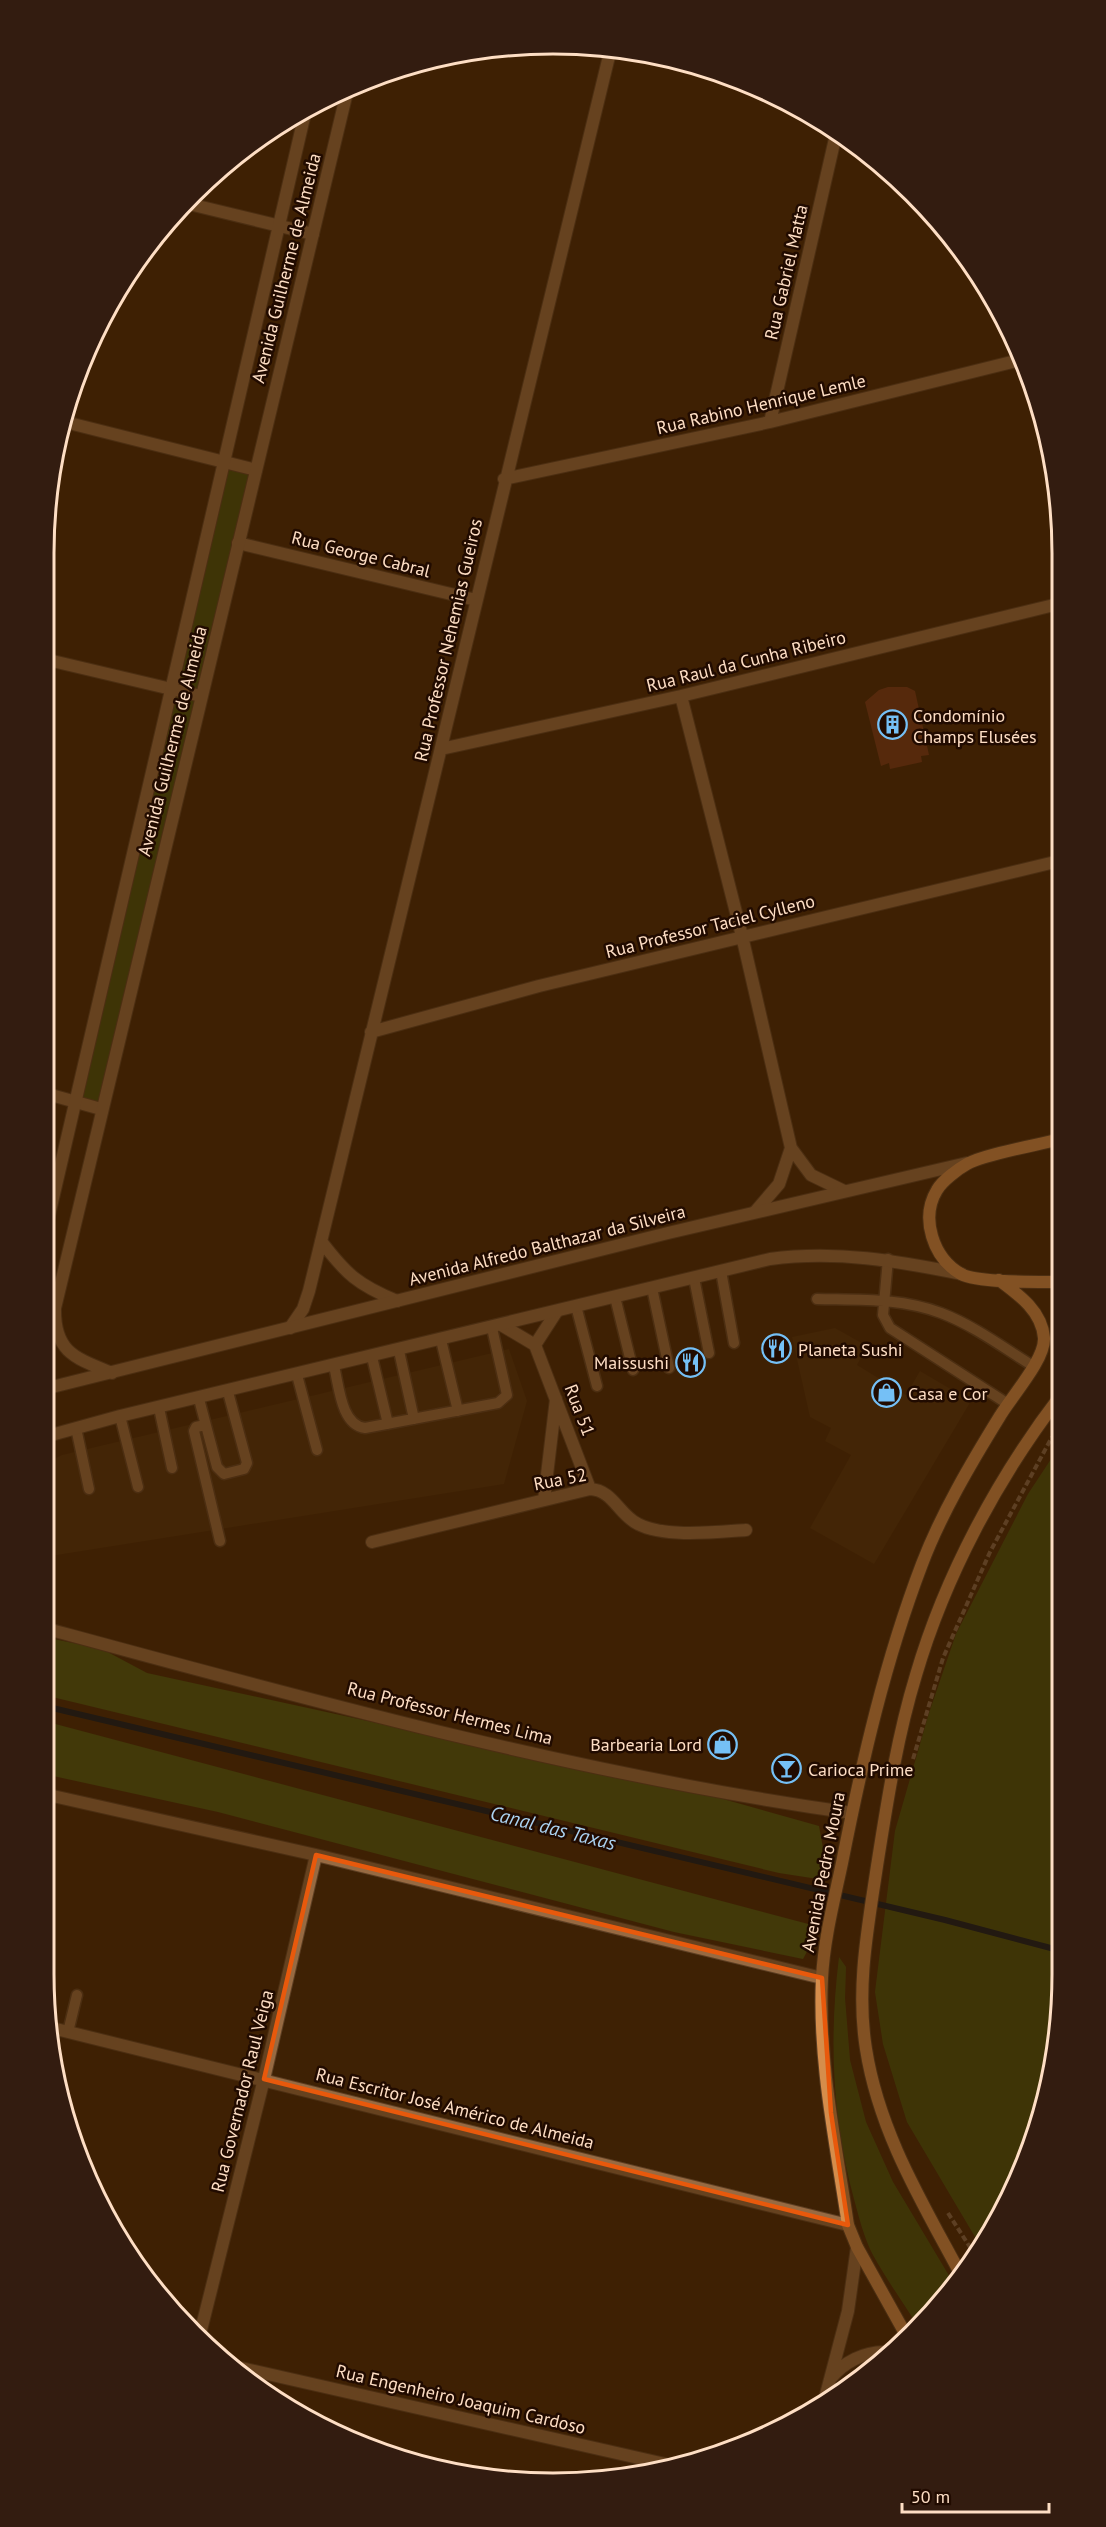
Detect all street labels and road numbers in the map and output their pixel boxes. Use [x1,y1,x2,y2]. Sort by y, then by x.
street label: Avenida Guilherme de Almeida [246,151,326,385]
street label: Rua Gabriel Matta [759,202,813,342]
street label: Rua Rabino Henrique Lemle [654,369,868,439]
street label: Rua Professor Nehemias Gueiros [409,516,487,764]
street label: Rua George Cabral [289,526,434,583]
street label: Avenida Guilherme de Almeida [132,624,212,858]
street label: Rua Raul da Cunha Ribeiro [644,625,848,697]
street label: Rua Professor Taciel Cylleno [603,889,817,963]
street label: Avenida Alfredo Balthazar da Silveira [406,1199,688,1291]
street label: Rua 51 [560,1381,600,1439]
street label: Rua 52 [532,1463,588,1495]
street label: Rua Professor Hermes Lima [345,1676,555,1750]
street label: Avenida Pedro Moura [796,1790,850,1954]
street label: Rua Governador Raul Veiga [206,1987,278,2195]
street label: Rua Escritor José Américo de Almeida [313,2062,597,2154]
street label: Rua Engenheiro Joaquim Cardoso [334,2359,588,2439]

